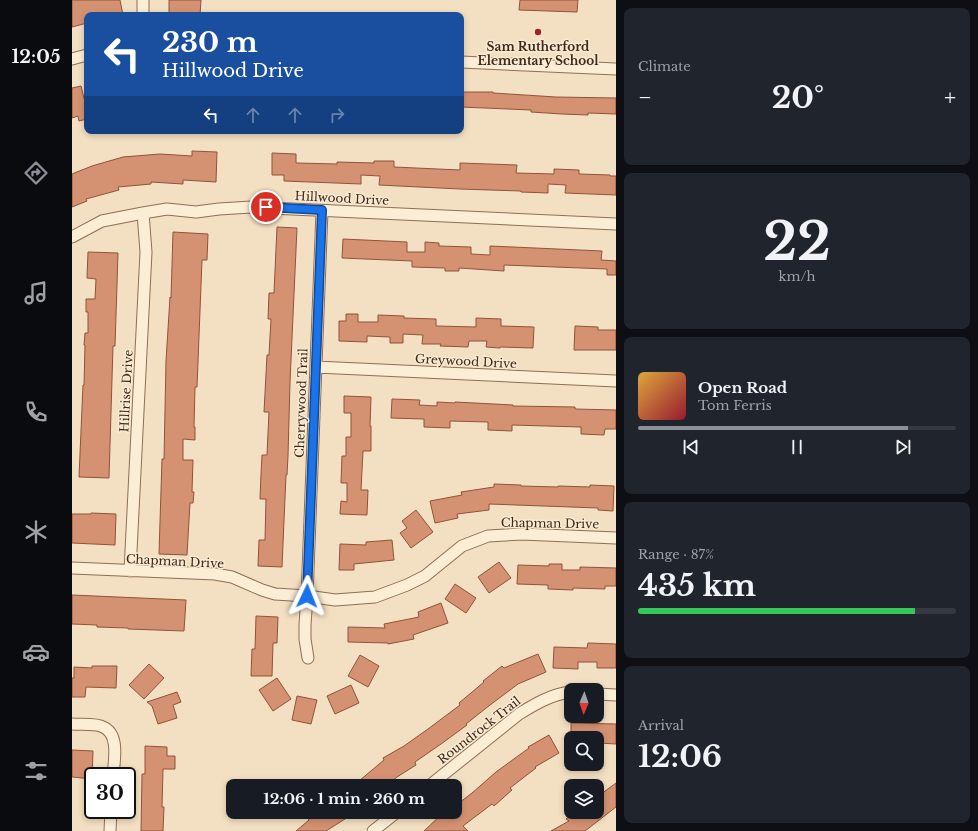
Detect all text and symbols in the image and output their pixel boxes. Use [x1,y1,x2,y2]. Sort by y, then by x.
text: 230 m [162,25,258,60]
marker: Sam Rutherford Elementary School [533,27,543,37]
icon: left [96,28,148,80]
place label: Sam Rutherford Elementary School [478,39,599,68]
text: 12:05 [12,46,60,68]
text: Climate [638,58,691,75]
text: Hillwood Drive [162,60,304,82]
text: 20° [772,79,824,116]
text: − [638,84,652,111]
text: + [944,84,956,111]
icon: left [200,104,222,126]
icon: ahead [242,104,264,126]
icon: ahead [284,104,306,126]
icon: right [326,104,348,126]
icon: directions [22,159,50,187]
street label: Hillwood Drive [294,188,390,208]
pin [249,190,283,224]
icon: arrive [255,196,277,218]
text: 22 [763,210,831,274]
text: km/h [779,268,815,285]
icon: music [22,279,50,307]
street label: Cherrywood Trail [292,348,310,458]
street label: Hillrise Drive [116,349,136,433]
street label: Greywood Drive [415,351,517,371]
text: Open Road [698,378,787,397]
text: Tom Ferris [698,397,772,414]
icon: phone [22,398,50,426]
icon: previous [680,436,702,458]
icon: pause [786,436,808,458]
icon: next [892,436,914,458]
street label: Chapman Drive [501,515,599,531]
icon: climate [22,518,50,546]
text: Range · 87% [638,546,714,563]
street label: Chapman Drive [126,551,225,571]
text: 435 km [638,567,756,604]
position arrow [286,575,328,617]
icon: car [22,638,50,666]
north arrow [564,683,604,723]
map controls [564,683,604,819]
street label: Roundrock Trail [435,693,523,767]
text: Arrival [638,717,684,734]
button: search [564,731,604,771]
text: 12:06 [638,738,722,775]
icon: filters [22,757,50,785]
speed limit sign: 30 [84,767,136,819]
button: layers [564,779,604,819]
text: 12:06 · 1 min · 260 m [263,789,425,808]

